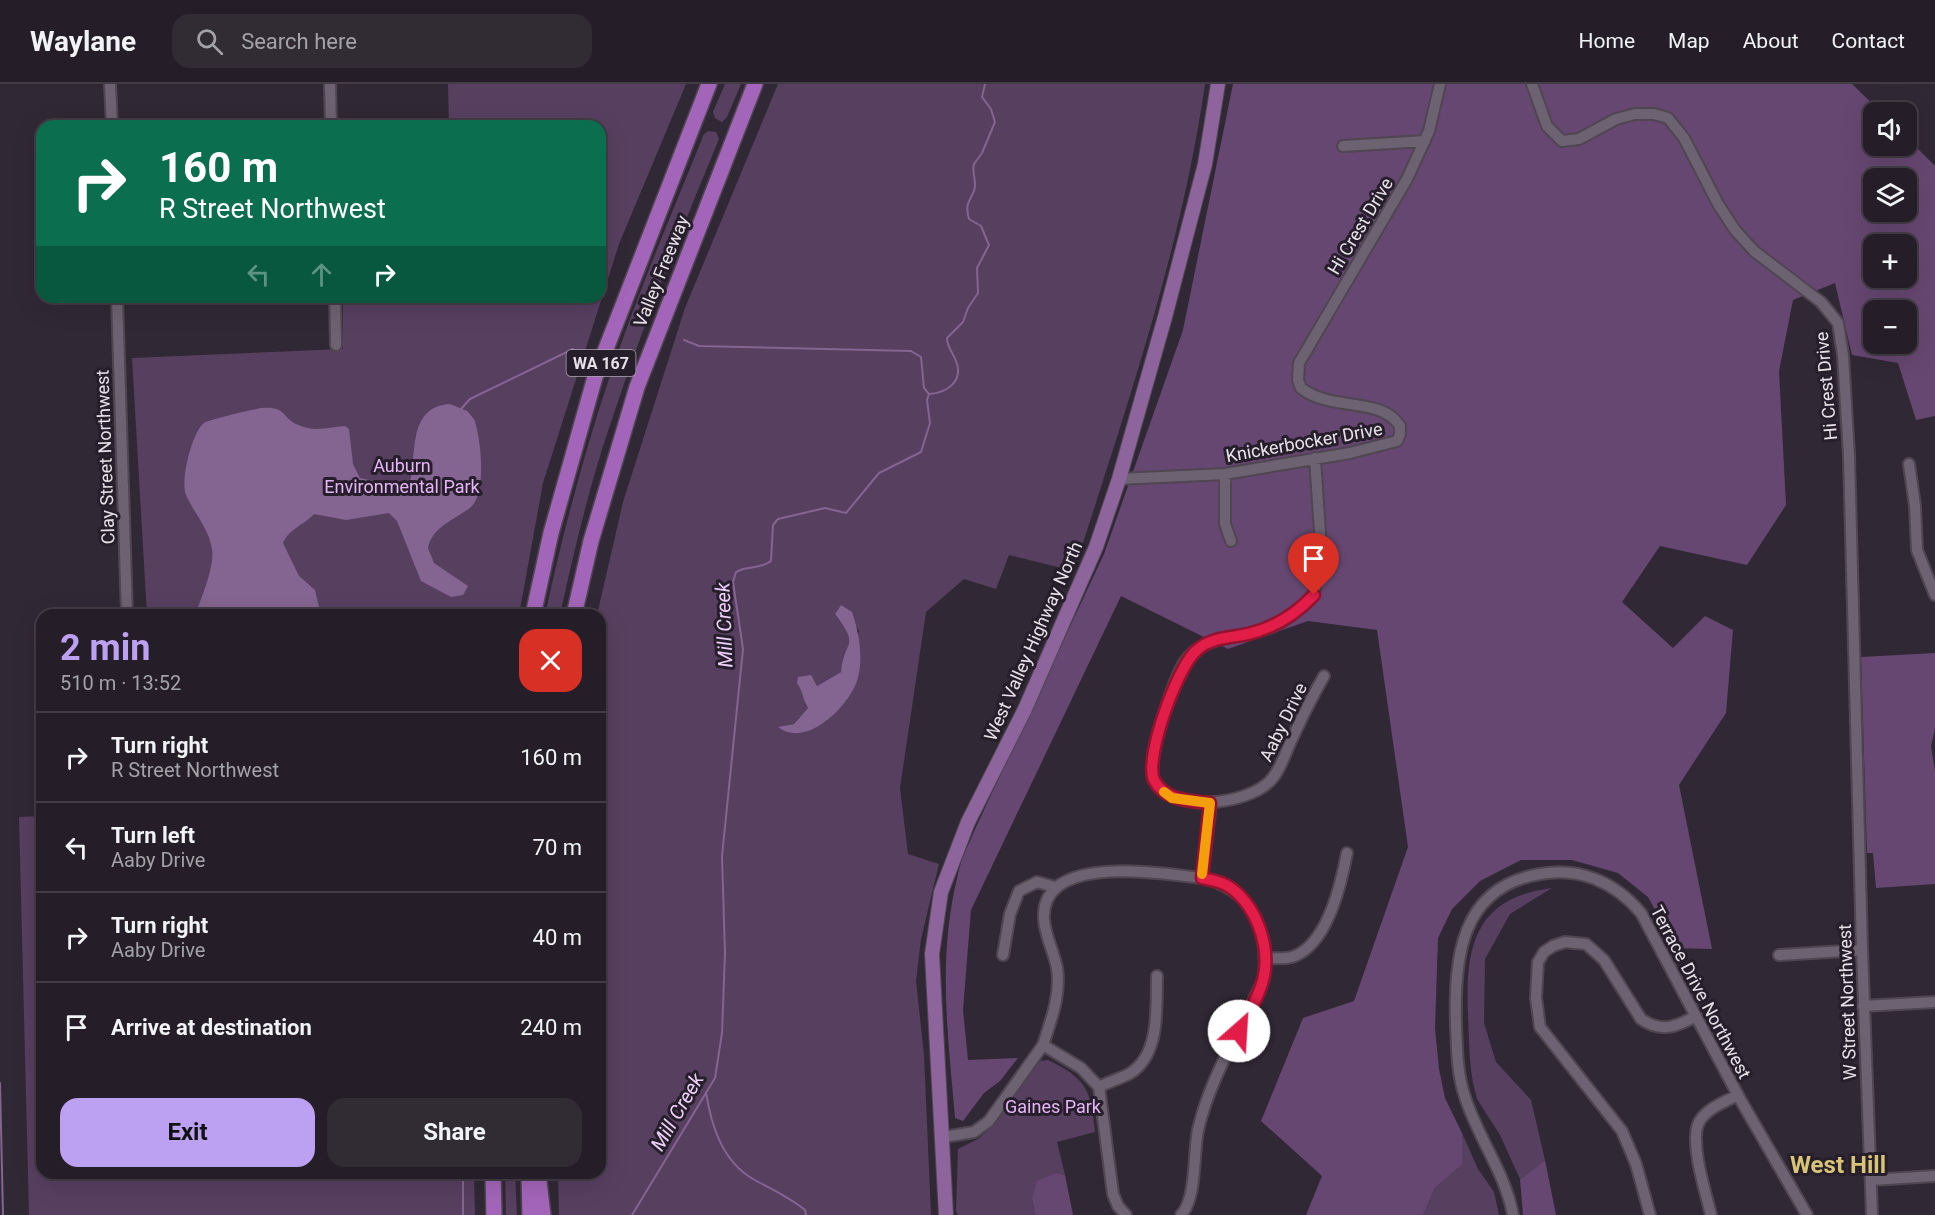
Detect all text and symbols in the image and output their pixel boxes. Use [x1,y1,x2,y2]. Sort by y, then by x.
search box [172,14,592,68]
text: Waylane [30,25,136,58]
icon: search [193,25,226,58]
text: Search here [241,29,357,54]
text: Home [1579,29,1635,53]
text: Map [1668,29,1710,53]
text: About [1743,29,1799,53]
text: Contact [1832,29,1905,53]
map controls [1863,102,1917,354]
button: sound [1863,102,1917,156]
text: 160 m [159,143,278,192]
icon: right [60,144,138,222]
button: layers [1863,168,1917,222]
street label: Hi Crest Drive [1323,174,1397,278]
text: R Street Northwest [159,193,386,225]
street label: Valley Freeway [629,212,693,330]
button: + [1863,234,1917,288]
icon: left [242,258,275,291]
icon: ahead [305,258,338,291]
icon: right [368,258,401,291]
button: − [1863,300,1917,354]
street label: Hi Crest Drive [1811,331,1841,441]
road number: WA 167 [566,350,636,376]
street label: Clay Street Northwest [91,369,119,545]
street label: Knickerbocker Drive [1224,418,1384,466]
park label: Auburn Environmental Park [324,455,481,497]
pin [1288,533,1339,595]
street label: West Valley Highway North [980,538,1086,744]
icon: arrive [1297,542,1330,575]
water label: Mill Creek [710,581,737,668]
text: 2 min [60,627,151,669]
button: close [519,629,582,692]
text: 510 m · 13:52 [60,671,181,695]
street label: Aaby Drive [1255,679,1311,765]
text: Turn right [111,733,208,758]
icon: right [60,741,93,774]
text: 160 m [520,745,582,770]
text: R Street Northwest [111,758,279,782]
text: Turn left [111,823,195,848]
icon: left [60,831,93,864]
text: 70 m [533,835,582,860]
text: Aaby Drive [111,848,205,872]
street label: Terrace Drive Northwest [1646,902,1756,1082]
text: Turn right [111,913,208,938]
icon: right [60,921,93,954]
street label: W Street Northwest [1834,924,1860,1080]
text: 40 m [533,925,582,950]
text: Aaby Drive [111,938,205,962]
position arrow [1207,999,1271,1063]
icon: arrive [60,1011,93,1044]
text: Arrive at destination [111,1015,312,1040]
text: 240 m [520,1015,582,1040]
water label: Mill Creek [645,1068,709,1155]
park label: Gaines Park [1005,1096,1102,1117]
button: Exit [60,1098,315,1167]
button: Share [327,1098,582,1167]
district label: West Hill [1790,1151,1886,1179]

